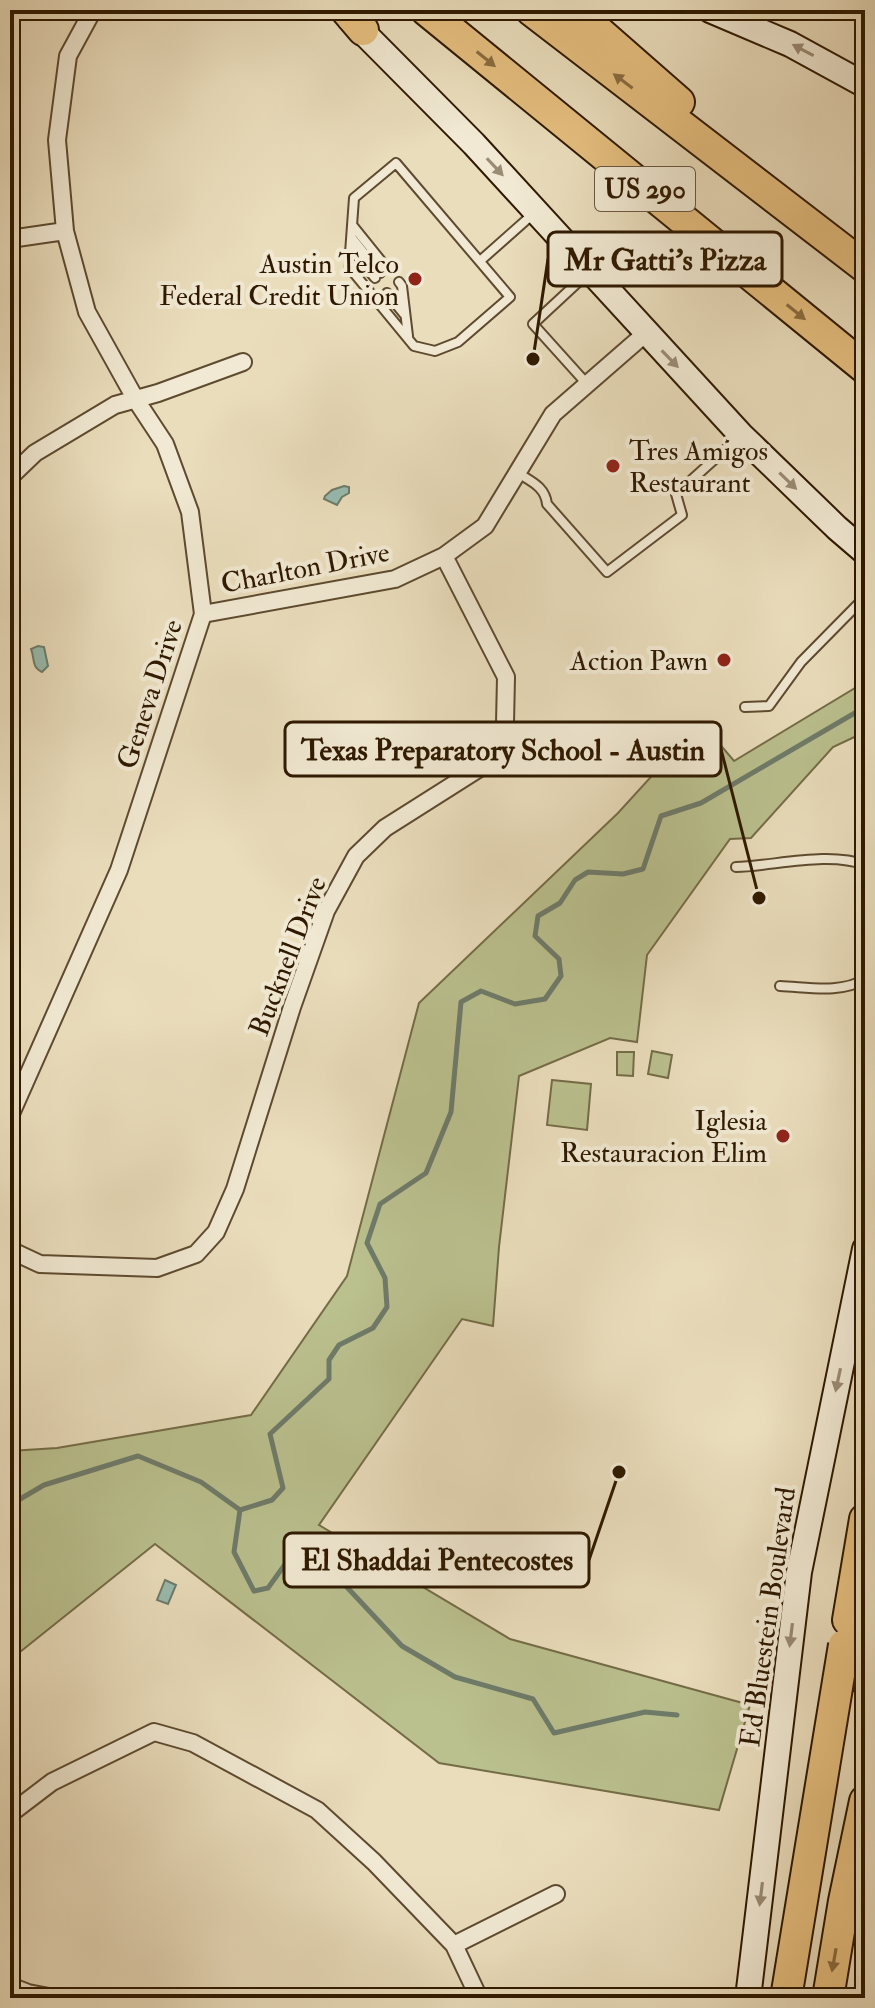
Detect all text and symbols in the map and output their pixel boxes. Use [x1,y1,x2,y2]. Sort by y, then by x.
one-way arrow [791,44,814,57]
one-way arrow [476,50,496,67]
one-way arrow [613,74,633,90]
one-way arrow [485,157,503,176]
road number: US 290 [595,167,695,211]
callout: Mr Gatti's Pizza [548,232,782,286]
text: Mr Gatti's Pizza [563,242,768,279]
place label: Austin Telco Federal Credit Union [159,247,399,314]
marker: Austin Telco Federal Credit Union [406,270,424,288]
one-way arrow [786,303,806,320]
one-way arrow [661,349,679,368]
place label: Tres Amigos Restaurant [629,434,768,501]
marker: Tres Amigos Restaurant [604,457,622,475]
one-way arrow [778,471,797,490]
street label: Charlton Drive [218,535,393,602]
street label: Geneva Drive [110,615,191,773]
place label: Action Pawn [569,644,708,679]
marker: Action Pawn [715,651,733,669]
callout: Texas Preparatory School - Austin [285,722,721,776]
text: Texas Preparatory School - Austin [300,732,706,769]
street label: Bucknell Drive [242,872,335,1041]
place label: Iglesia Restauracion Elim [560,1104,767,1171]
marker: Iglesia Restauracion Elim [774,1127,792,1145]
one-way arrow [831,1368,844,1393]
street label: Ed Bluestein Boulevard [733,1485,804,1749]
callout: El Shaddai Pentecostes [284,1533,589,1587]
text: El Shaddai Pentecostes [301,1542,573,1579]
one-way arrow [785,1623,798,1648]
one-way arrow [754,1881,767,1906]
one-way arrow [828,1948,840,1973]

